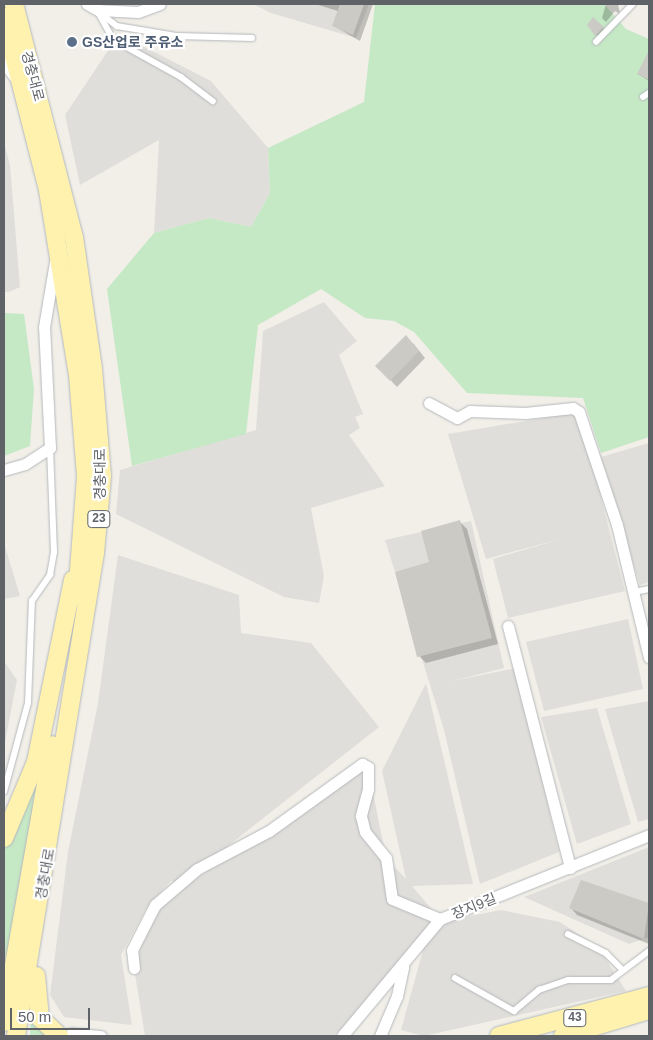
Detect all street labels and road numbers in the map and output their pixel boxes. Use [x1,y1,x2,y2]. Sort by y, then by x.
street label: 경충대로 [18,49,48,103]
street label: 경충대로 [92,448,108,500]
road number: 23 [86,509,112,528]
street label: 경충대로 [32,847,58,901]
street label: 장지9길 [449,890,499,922]
road number: 43 [562,1008,588,1028]

